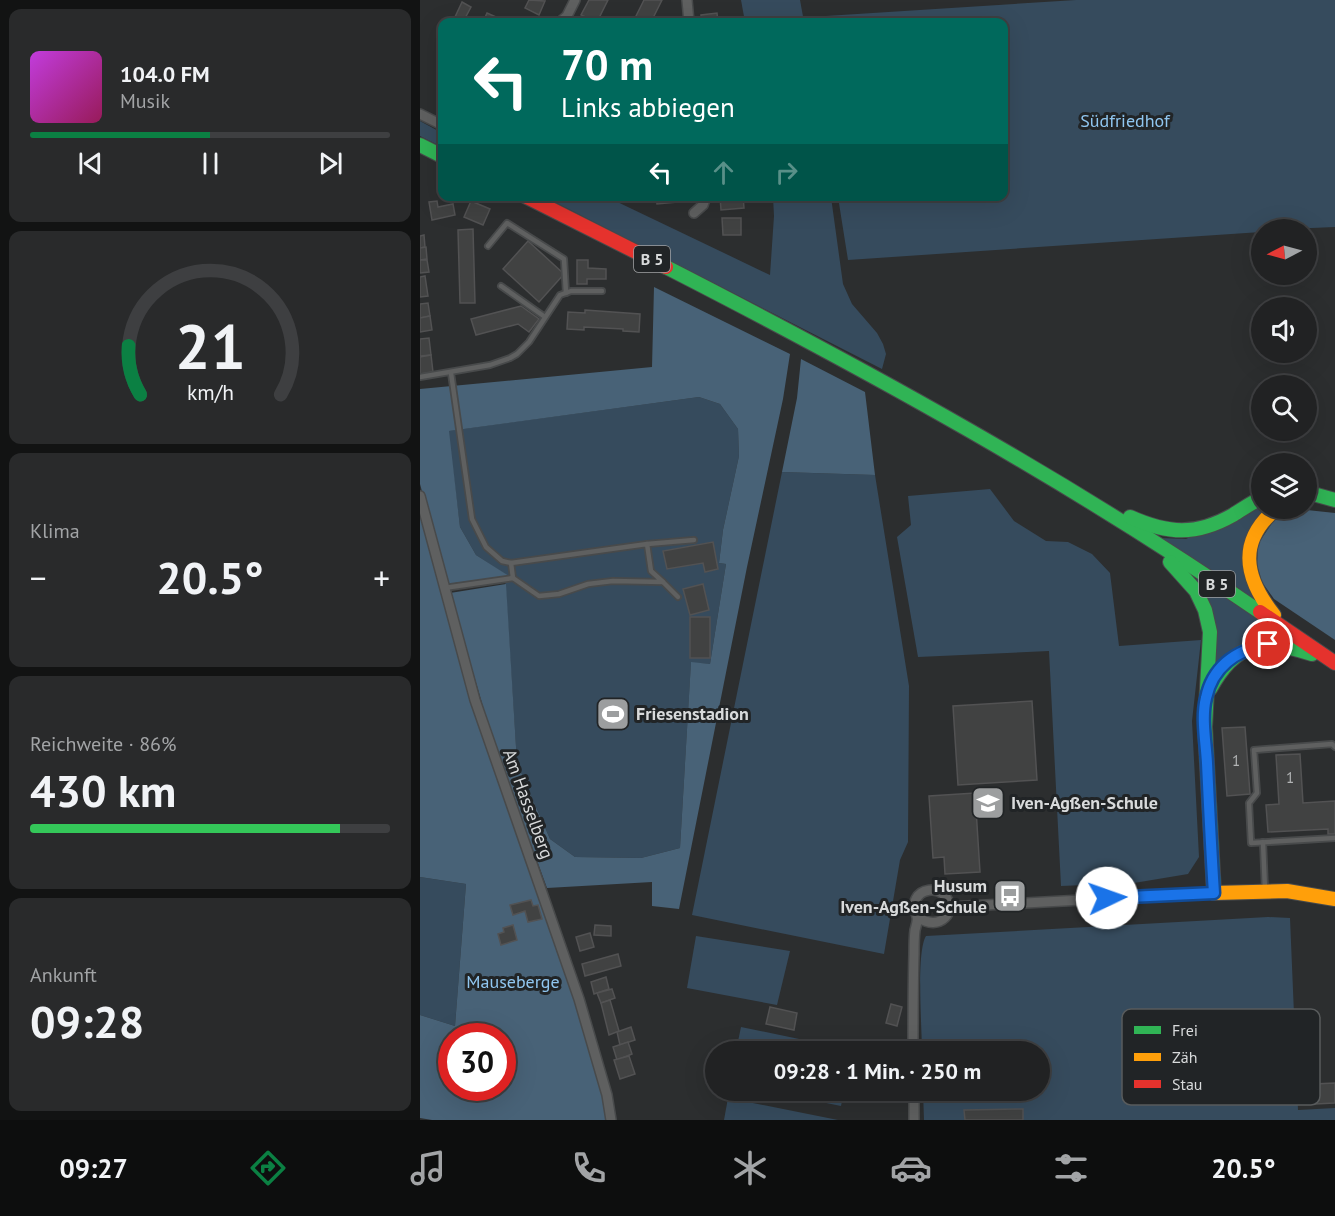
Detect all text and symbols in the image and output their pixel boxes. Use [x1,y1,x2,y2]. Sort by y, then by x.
text: 70 m [561,37,653,92]
icon: left [462,42,540,120]
text: 104.0 FM [120,60,210,88]
text: Musik [120,88,170,114]
text: Links abbiegen [561,90,735,124]
park label: Südfriedhof [1080,109,1171,132]
icon: previous [74,147,107,180]
icon: pause [194,147,227,180]
icon: next [314,147,347,180]
icon: left [644,156,677,189]
icon: ahead [707,156,740,189]
icon: right [770,156,803,189]
north arrow [1251,219,1317,285]
map controls [1251,219,1317,519]
road number: B 5 [634,246,670,272]
button: sound [1251,297,1317,363]
text: 21 [175,305,245,386]
button: search [1251,375,1317,441]
text: km/h [186,378,233,406]
button: layers [1251,453,1317,519]
text: Klima [30,518,80,544]
text: 20.5° [156,548,264,606]
text: − [30,556,47,599]
text: + [373,556,390,599]
road number: B 5 [1199,571,1235,597]
pin [1242,618,1293,669]
icon: arrive [1251,627,1284,660]
sports icon: Friesenstadion [595,696,631,732]
place label: Friesenstadion [636,702,749,725]
text: Reichweite · 86% [30,731,176,757]
street label: Am Hasselberg [498,746,559,862]
house number: 1 [1232,751,1240,770]
text: 430 km [30,761,176,819]
house number: 1 [1286,768,1294,787]
school or university icon: Iven-Agßen-Schule [970,785,1006,821]
place label: Iven-Agßen-Schule [1011,791,1158,814]
position arrow [1075,866,1139,930]
place label: Husum Iven-Agßen-Schule [840,874,987,918]
bus stop icon: Husum Iven-Agßen-Schule [992,878,1028,914]
text: Ankunft [30,962,97,988]
park label: Mauseberge [466,970,560,993]
text: 09:28 [30,992,144,1050]
legend [1122,1009,1320,1105]
text: Frei [1172,1020,1198,1040]
speed limit sign: 30 [438,1023,516,1101]
text: Zäh [1172,1047,1197,1067]
text: 09:28 · 1 Min. · 250 m [774,1057,981,1085]
text: Stau [1172,1074,1202,1094]
icon: directions [247,1147,289,1189]
icon: music [407,1147,449,1189]
icon: phone [568,1147,610,1189]
icon: climate [729,1147,771,1189]
icon: car [890,1147,932,1189]
icon: filters [1050,1147,1092,1189]
text: 09:27 [59,1151,128,1185]
text: 20.5° [1211,1151,1276,1185]

